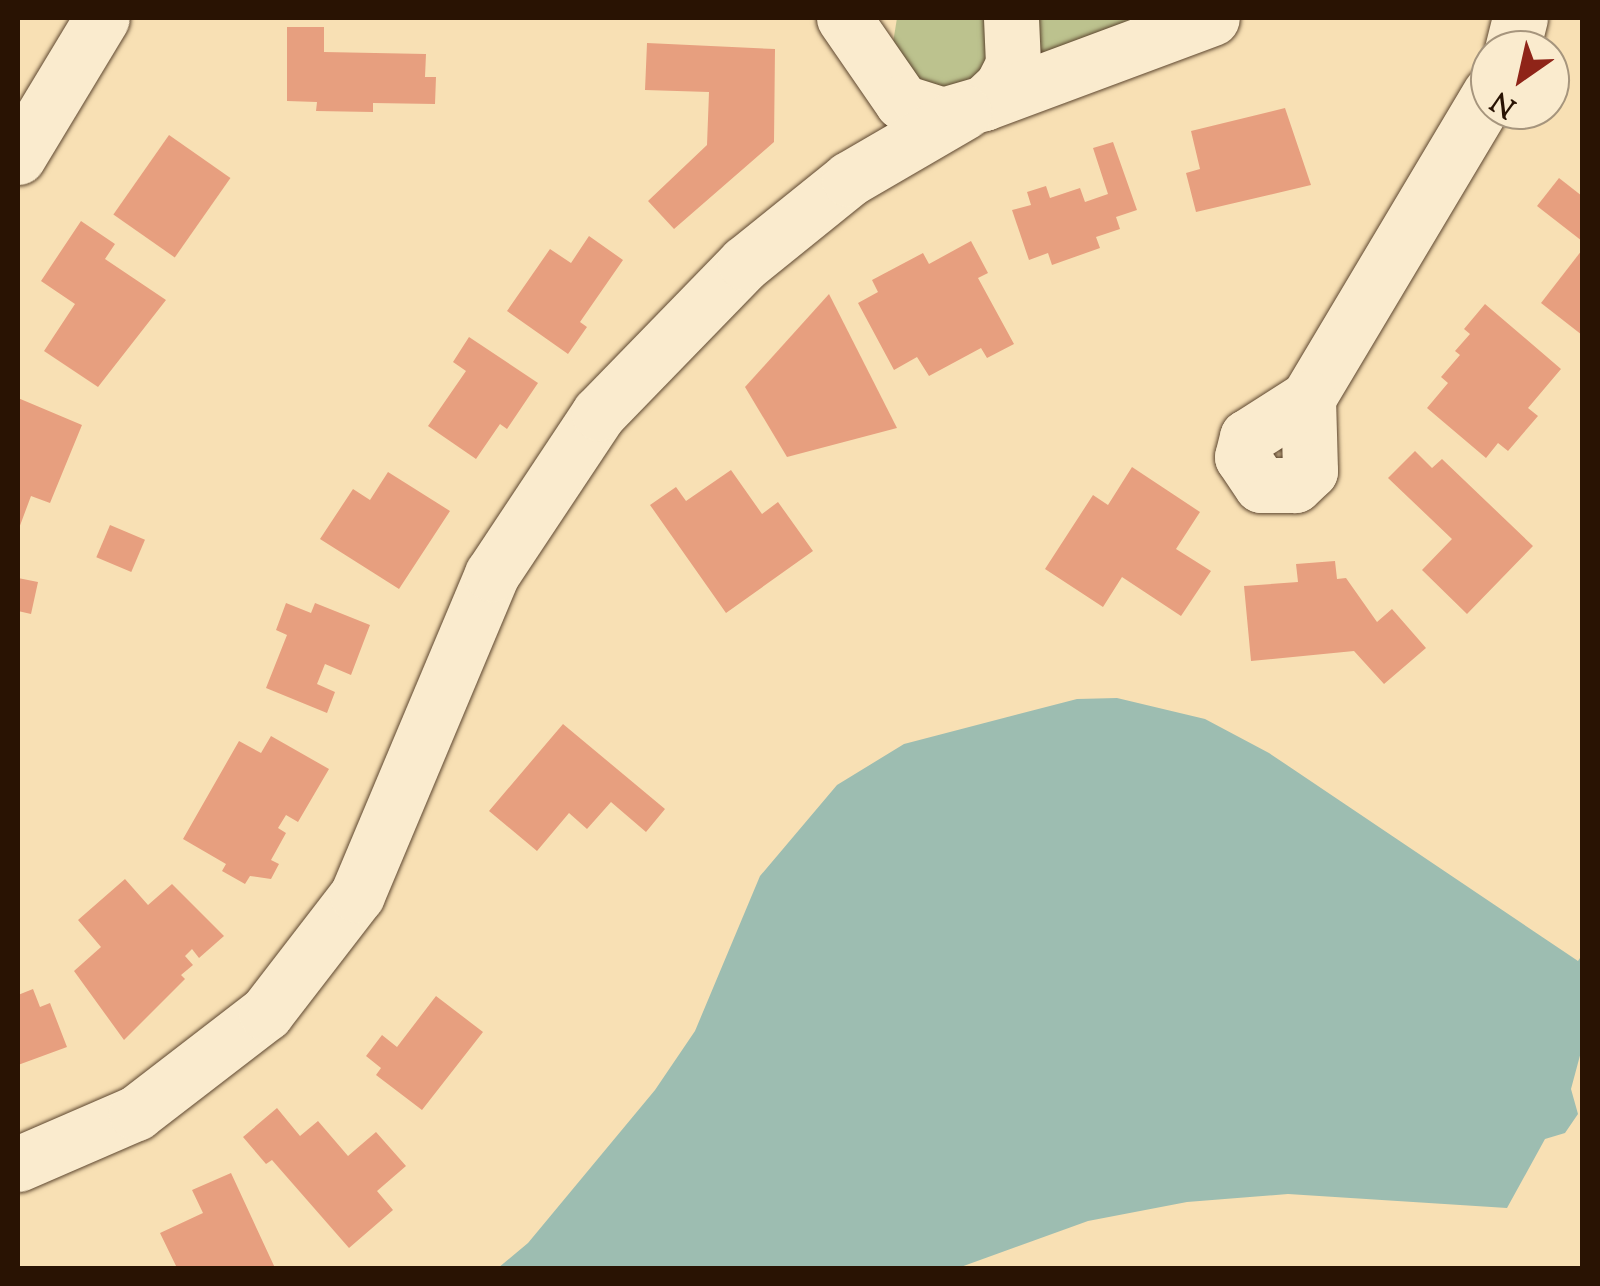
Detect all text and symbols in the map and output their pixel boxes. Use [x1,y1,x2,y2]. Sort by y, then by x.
north arrow [1470,30,1570,130]
text: N [1484,80,1525,126]

